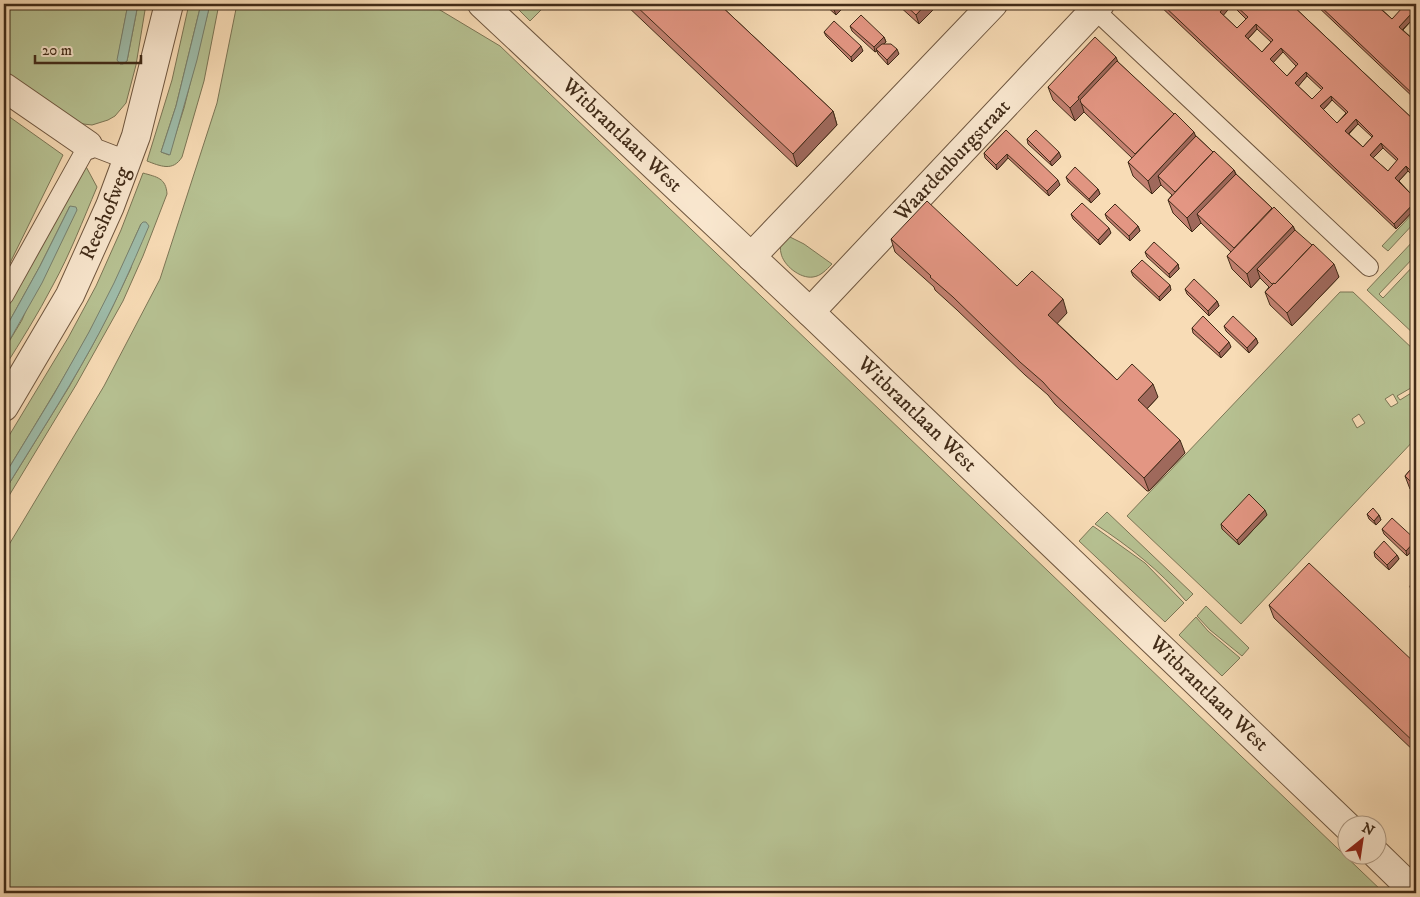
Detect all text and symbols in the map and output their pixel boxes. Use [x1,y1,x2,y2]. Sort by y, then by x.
scale bar [35,32,141,64]
text: 20 m [42,41,72,60]
street label: Witbrantlaan West [556,72,688,198]
street label: Waardenburgstraat [888,94,1016,228]
street label: Reeshofweg [74,163,137,264]
street label: Witbrantlaan West [851,350,982,478]
street label: Witbrantlaan West [1143,630,1274,757]
north arrow [1338,814,1388,864]
text: N [1359,819,1378,841]

